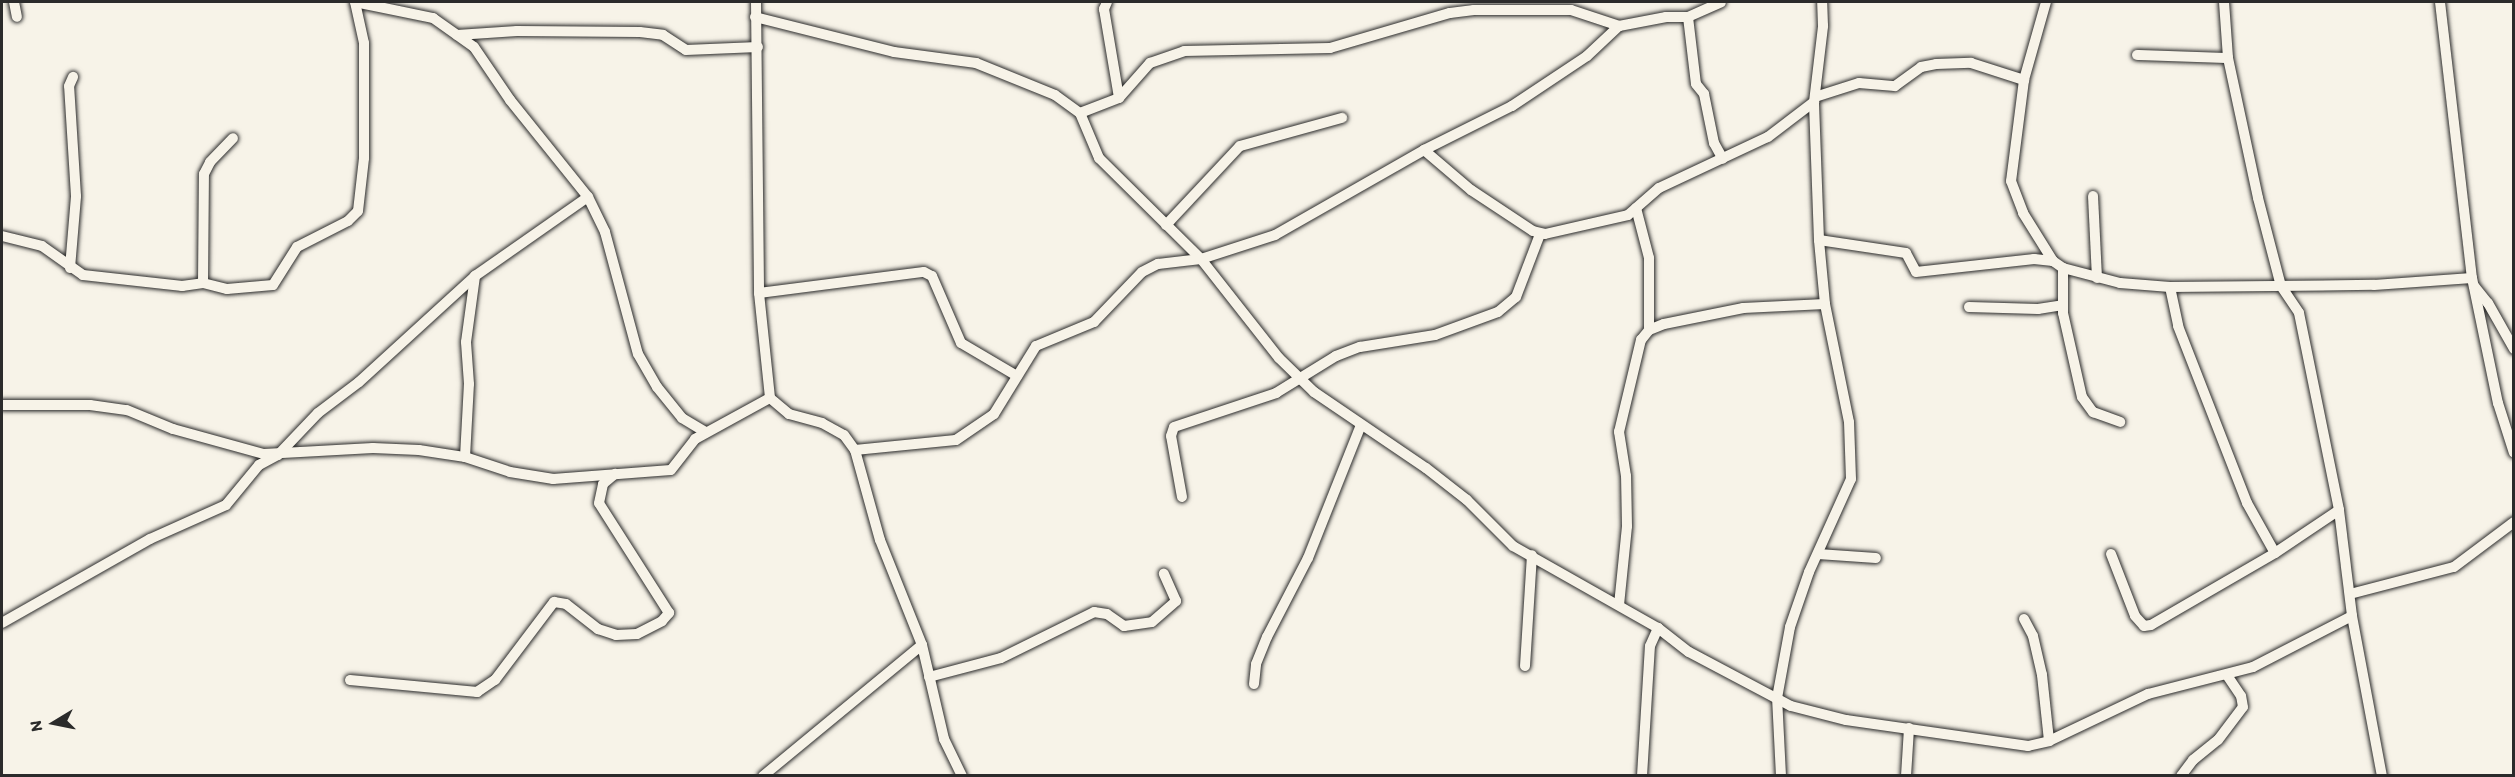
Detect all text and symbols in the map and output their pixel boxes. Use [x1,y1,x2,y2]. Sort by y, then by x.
north arrow [24,693,84,753]
text: N [25,719,46,733]

